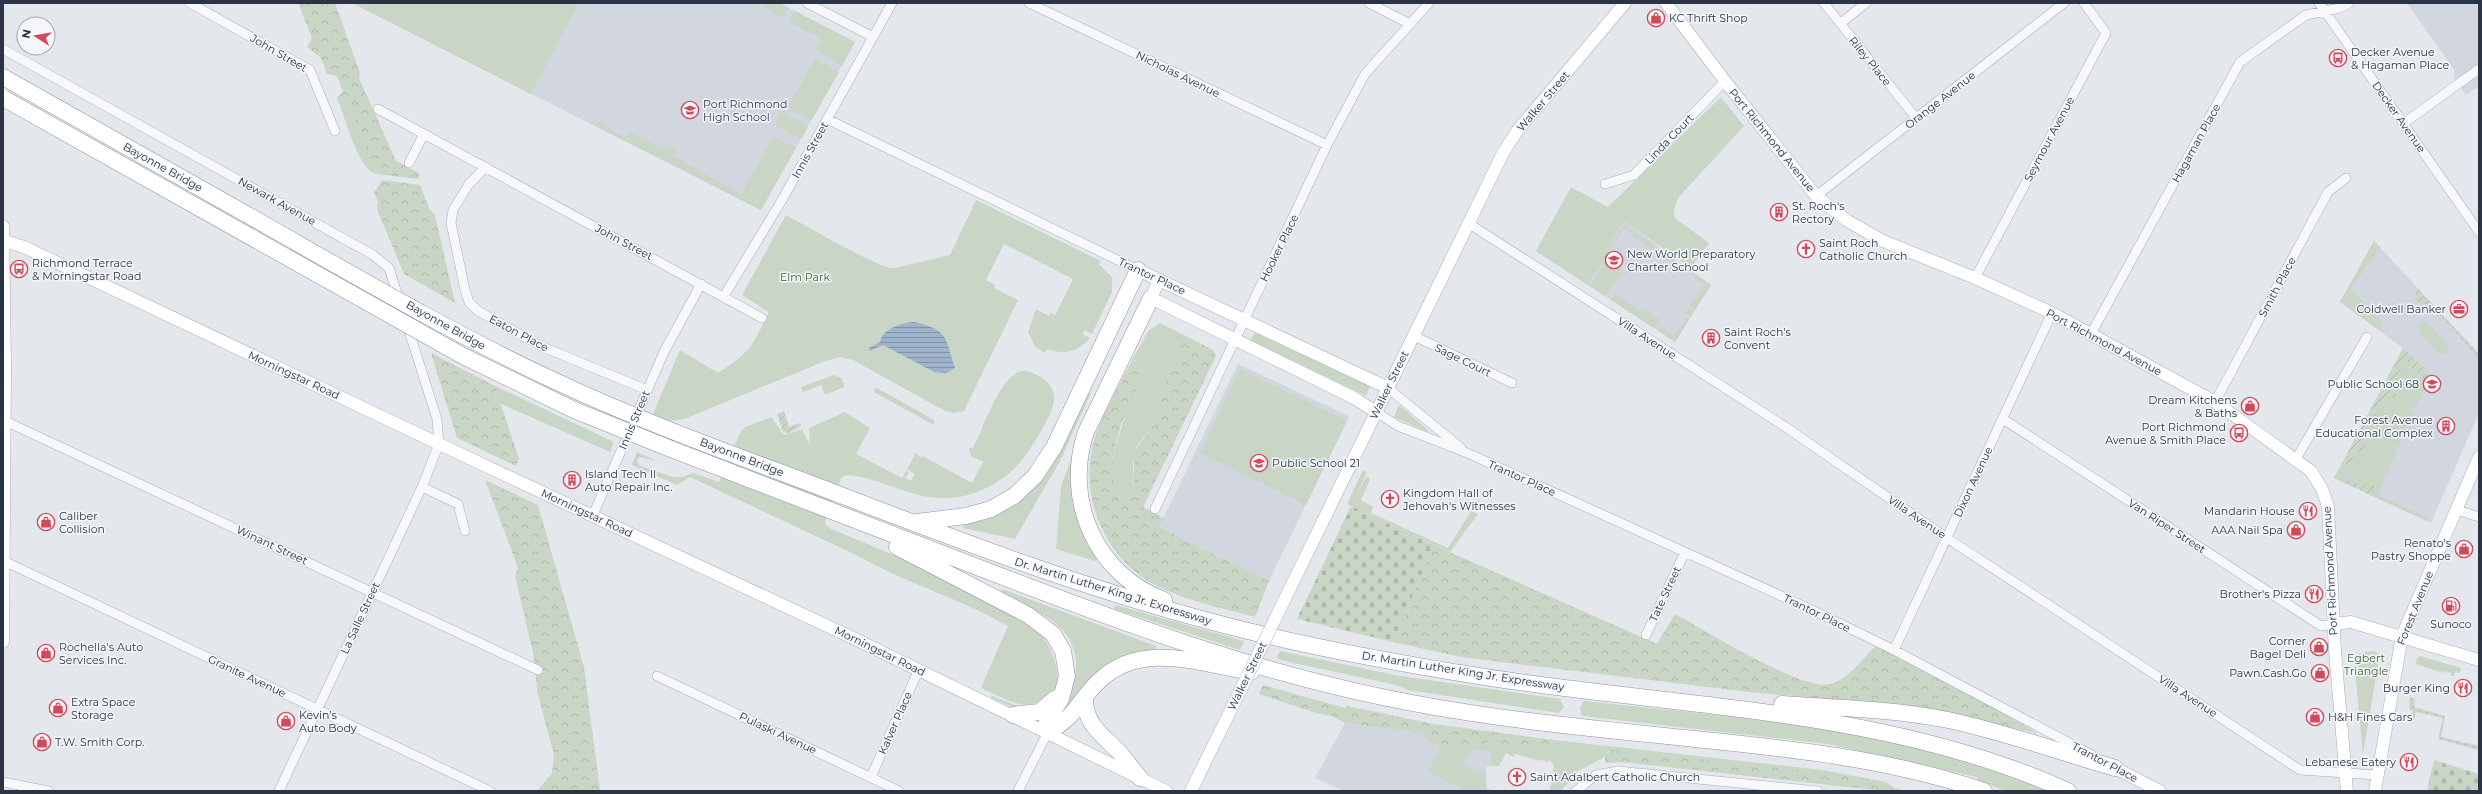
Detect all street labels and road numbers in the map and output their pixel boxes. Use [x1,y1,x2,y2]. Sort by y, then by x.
street label: John Street [247,31,310,75]
street label: Riley Place [1846,34,1894,89]
street label: Nicholas Avenue [1134,48,1223,101]
street label: Walker Street [1514,68,1573,134]
street label: Orange Avenue [1902,68,1978,132]
street label: Decker Avenue [2369,79,2429,156]
street label: Port Richmond Avenue [1726,86,1818,195]
street label: Seymour Avenue [2021,94,2077,184]
street label: Hagaman Place [2169,101,2224,185]
street label: Linda Court [1642,111,1697,167]
street label: Innis Street [789,119,832,181]
street label: Bayonne Bridge [121,139,206,195]
street label: Newark Avenue [236,174,319,228]
street label: Hooker Place [1257,212,1301,284]
street label: John Street [592,220,656,263]
street label: Trantor Place [1116,254,1188,298]
street label: Smith Place [2255,254,2299,319]
street label: Bayonne Bridge [404,297,489,353]
street label: Port Richmond Avenue [2044,306,2165,379]
street label: Eaton Place [487,311,551,355]
street label: Villa Avenue [1615,314,1679,362]
street label: Sage Court [1432,340,1494,380]
street label: Morningstar Road [246,348,342,402]
street label: Walker Street [1366,348,1412,422]
street label: Innis Street [615,388,653,452]
street label: Bayonne Bridge [698,435,786,480]
street label: Dixon Avenue [1950,444,1996,520]
street label: Trantor Place [1486,457,1558,499]
street label: Morningstar Road [539,486,635,540]
street label: Villa Avenue [1885,492,1949,542]
street label: Van Riper Street [2126,496,2209,557]
street label: Port Richmond Avenue [2320,506,2340,636]
street label: Winant Street [234,522,310,568]
street label: Dr. Martin Luther King Jr. Expressway [1013,554,1213,628]
street label: Tate Street [1646,564,1684,624]
street label: Forest Avenue [2394,569,2436,647]
street label: La Salle Street [337,579,383,656]
street label: Trantor Place [1781,591,1853,635]
street label: Morningstar Road [832,623,928,679]
street label: Walker Street [1224,639,1270,713]
street label: Dr. Martin Luther King Jr. Expressway [1361,648,1565,694]
street label: Granite Avenue [206,652,289,700]
street label: Villa Avenue [2156,672,2220,720]
street label: Kalver Place [875,689,915,756]
street label: Pulaski Avenue [737,709,819,757]
street label: Trantor Place [2070,739,2141,785]

